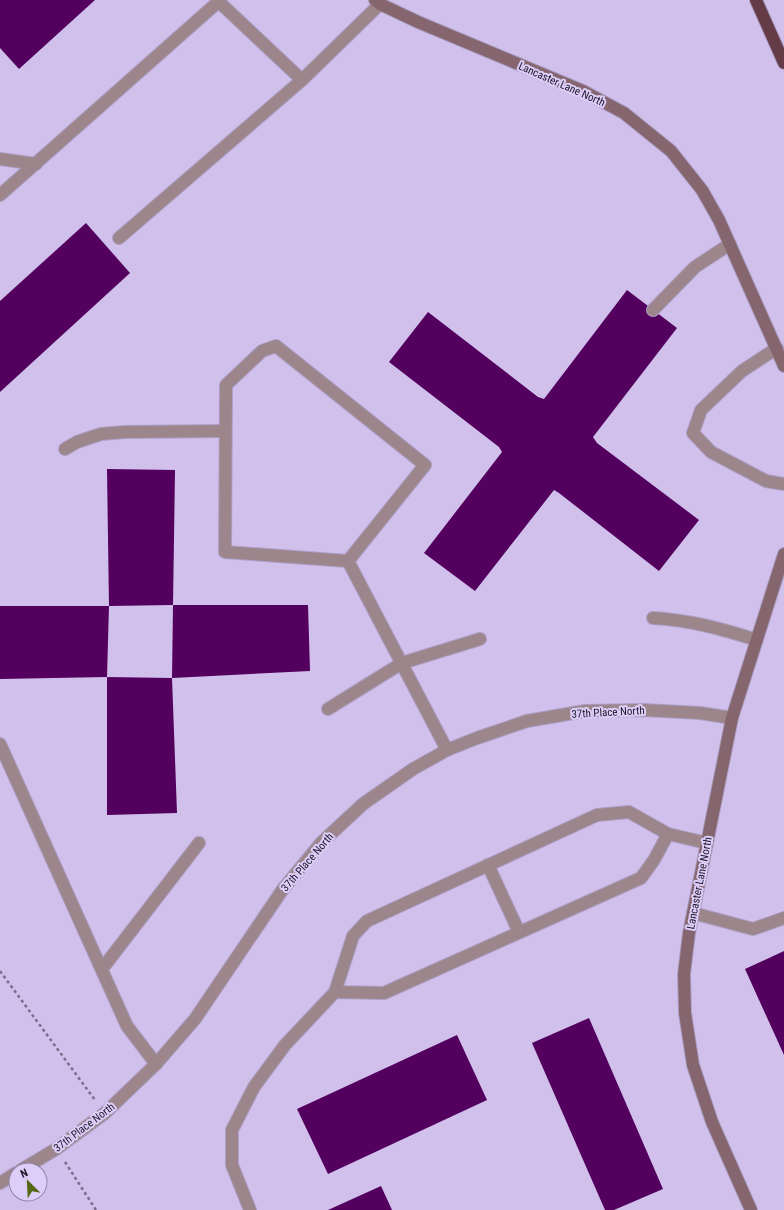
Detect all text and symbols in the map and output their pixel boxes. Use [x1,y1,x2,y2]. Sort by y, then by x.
street label: Lancaster Lane North [516,59,607,109]
street label: 37th Place North [571,704,645,721]
street label: 37th Place North [278,830,336,894]
street label: Lancaster Lane North [684,836,715,930]
street label: 37th Place North [51,1100,117,1155]
north arrow [8,1162,48,1202]
text: N [18,1166,30,1181]

